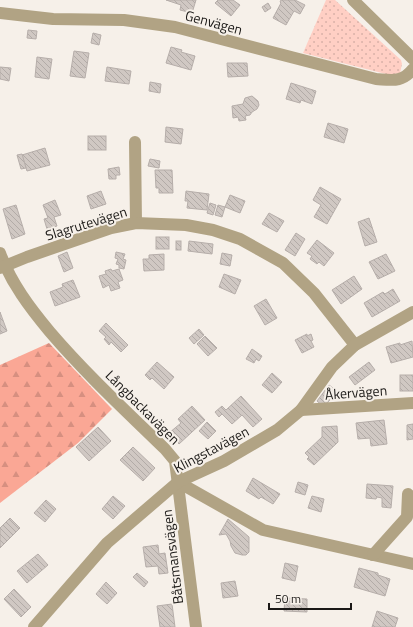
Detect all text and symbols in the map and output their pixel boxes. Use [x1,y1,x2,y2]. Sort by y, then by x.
street label: Genvägen [183,4,245,40]
street label: Slagrutevägen [42,201,130,245]
street label: Långbackavägen [101,365,185,449]
street label: Åkervägen [324,379,388,405]
street label: Klingstavägen [170,420,252,478]
street label: Båtsmansvägen [156,509,188,605]
scale bar [269,585,351,611]
text: 50 m [275,589,301,608]

